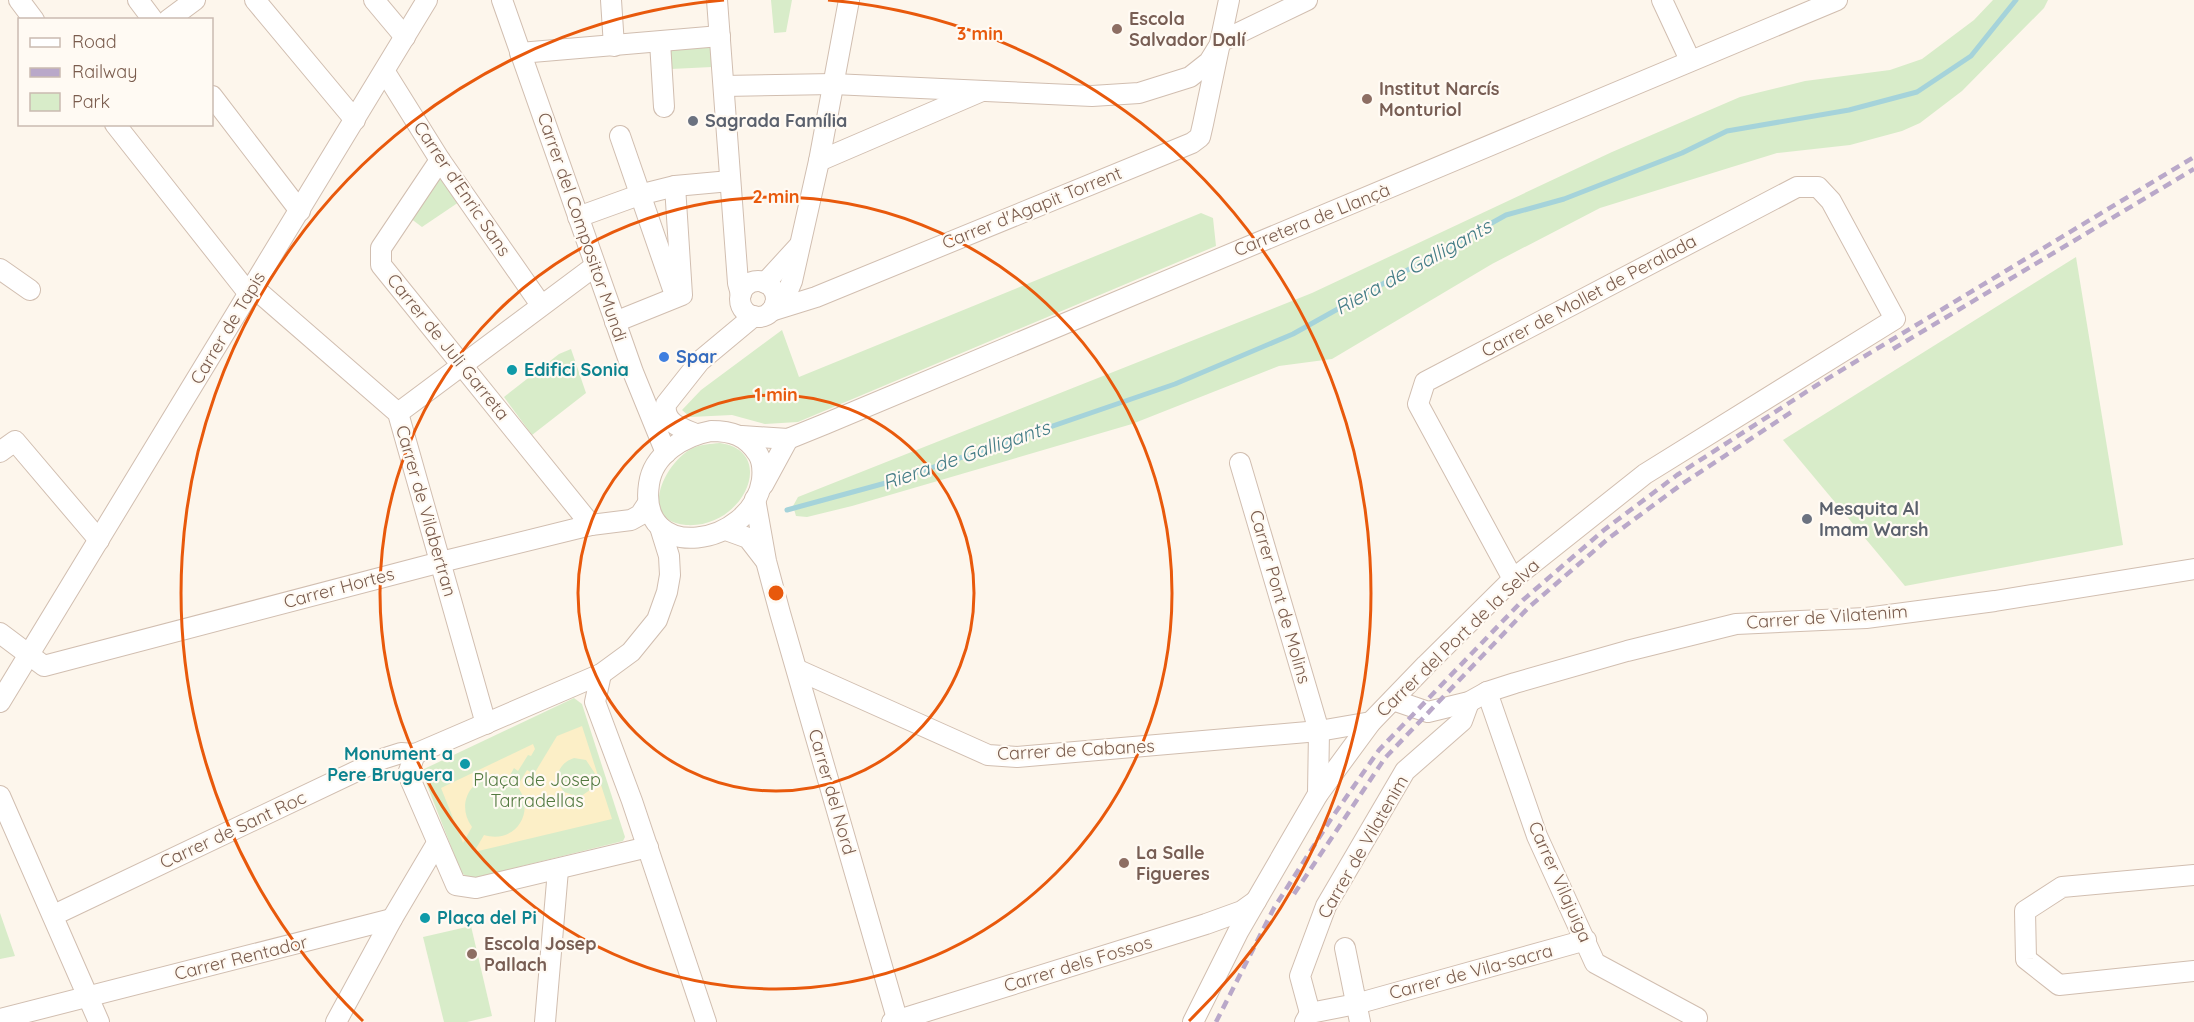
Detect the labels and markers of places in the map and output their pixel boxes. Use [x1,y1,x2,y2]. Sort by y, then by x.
place label: Escola Salvador Dalí [1129,7,1246,51]
marker: Escola Salvador Dalí [1110,22,1124,36]
place label: Institut Narcís Monturiol [1379,77,1500,121]
marker: Institut Narcís Monturiol [1360,92,1374,106]
place label: Sagrada Família [705,109,847,132]
marker: Sagrada Família [686,114,700,128]
place label: Spar [676,345,717,368]
marker: Spar [657,350,671,364]
place label: Edifici Sonia [524,358,629,381]
marker: Edifici Sonia [505,363,519,377]
place label: Mesquita Al Imam Warsh [1819,497,1929,541]
marker: Mesquita Al Imam Warsh [1800,512,1814,526]
centre of rings [766,583,786,603]
place label: Monument a Pere Bruguera [327,742,453,786]
marker: Monument a Pere Bruguera [458,757,472,771]
place label: La Salle Figueres [1136,841,1210,885]
marker: La Salle Figueres [1117,856,1131,870]
place label: Plaça del Pi [437,906,537,929]
marker: Plaça del Pi [418,911,432,925]
place label: Escola Josep Pallach [484,932,597,976]
marker: Escola Josep Pallach [465,947,479,961]

